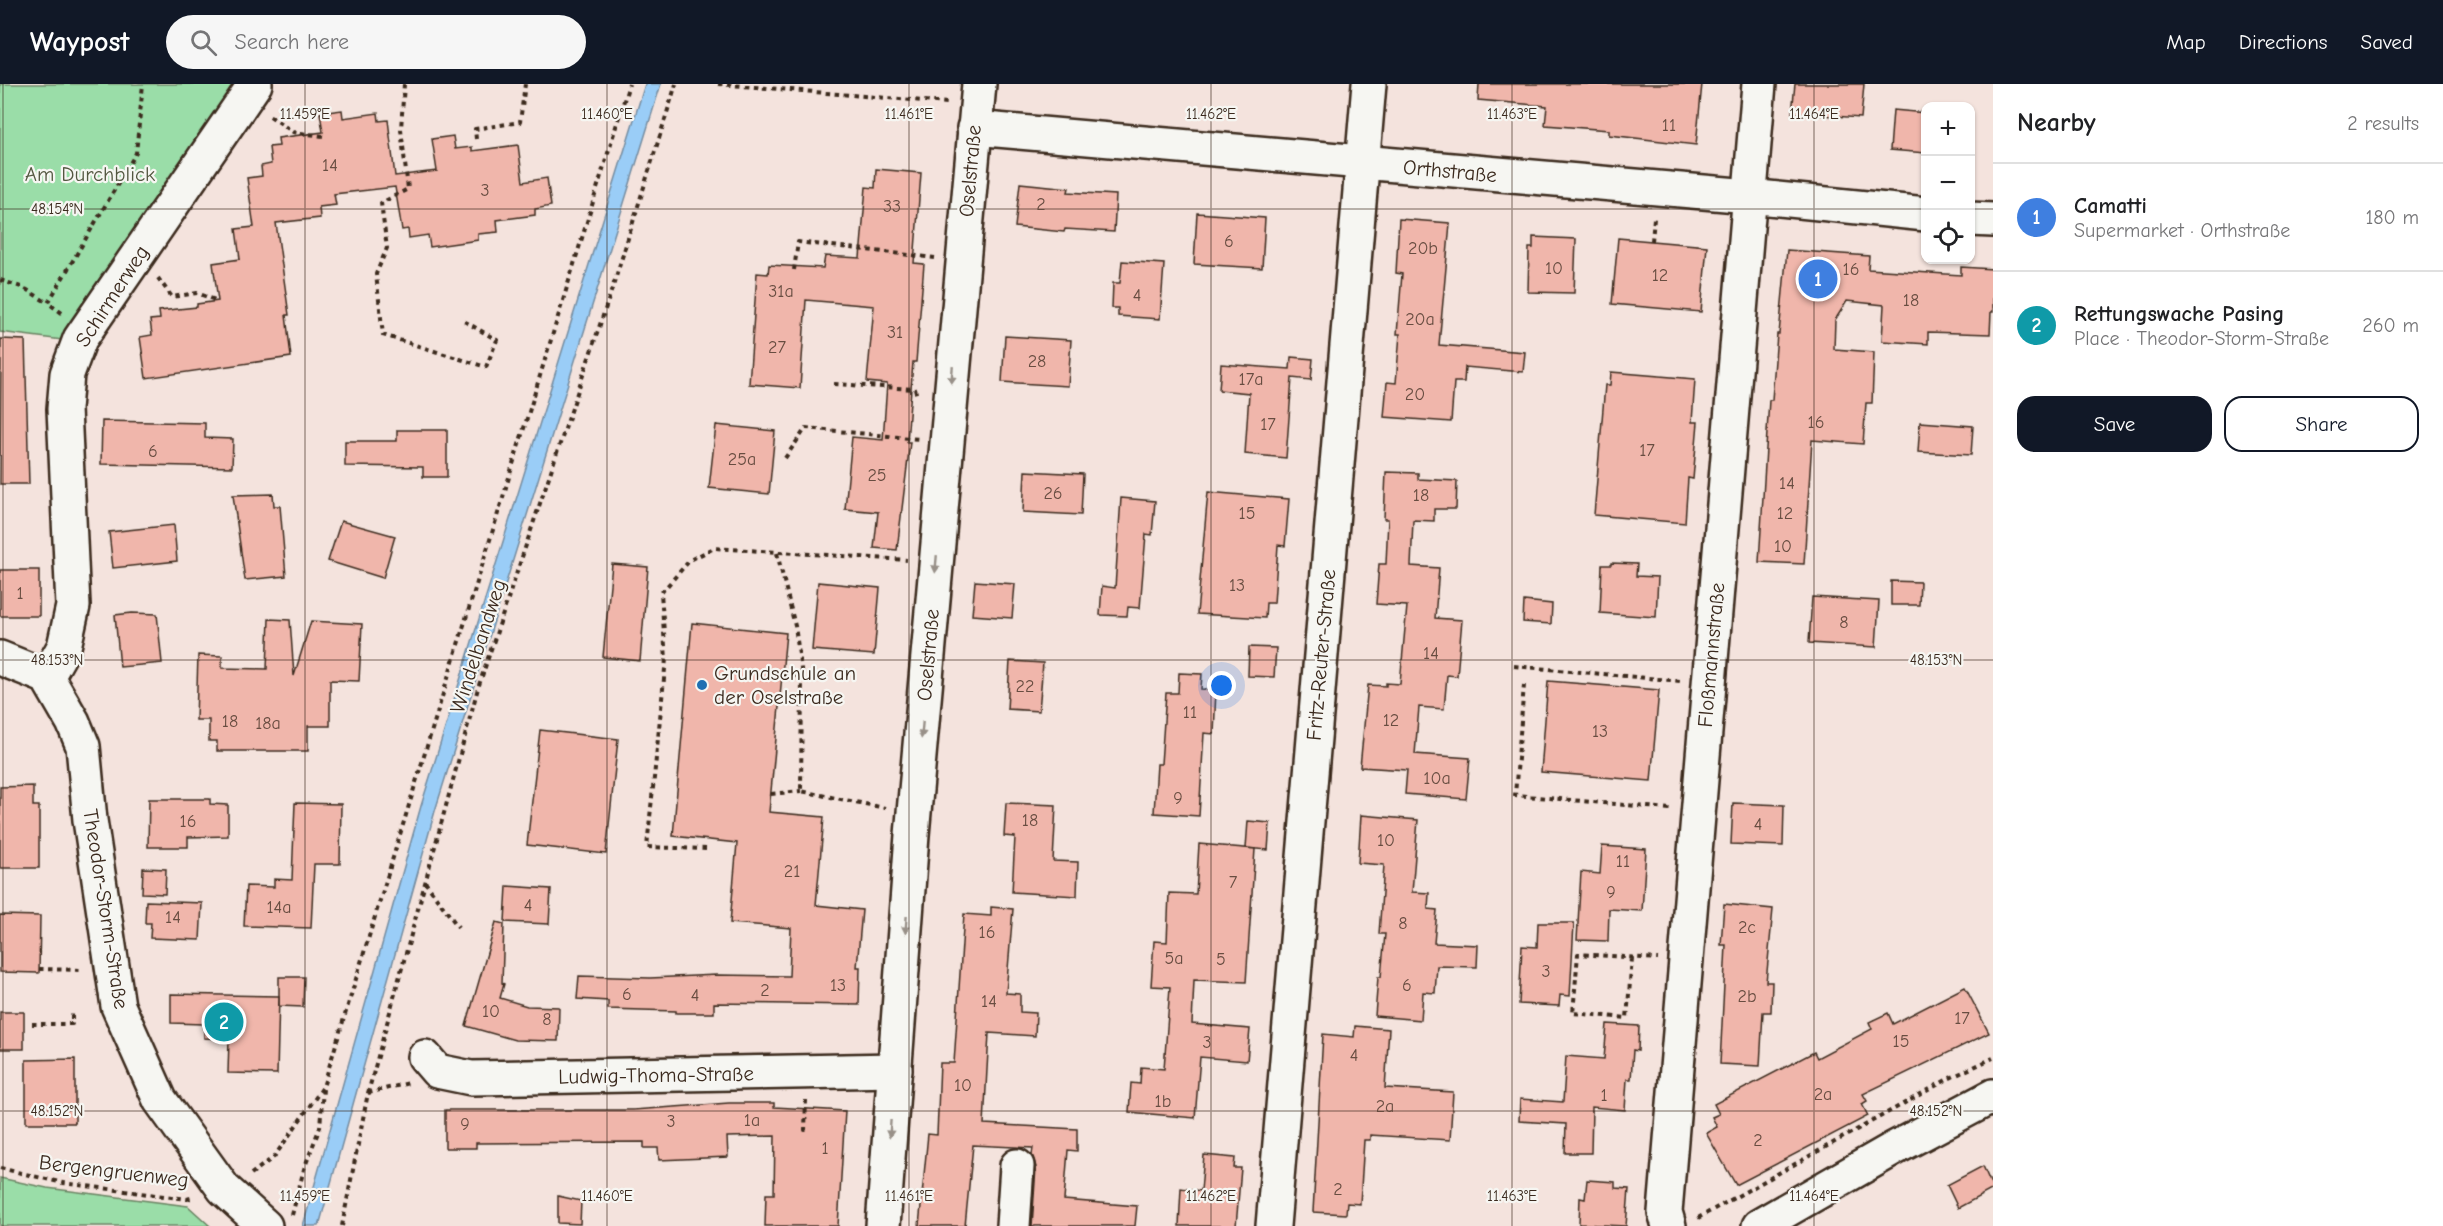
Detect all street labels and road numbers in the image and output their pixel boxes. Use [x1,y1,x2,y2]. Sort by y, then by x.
street label: Oselstraße [954,124,986,218]
street label: Orthstraße [1402,155,1498,187]
street label: Schirmerweg [70,241,154,351]
street label: Fritz-Reuter-Straße [1302,568,1340,742]
street label: Windelbandweg [445,576,511,716]
street label: Floßmannstraße [1693,582,1729,728]
street label: Oselstraße [912,608,944,702]
street label: Theodor-Storm-Straße [78,807,134,1011]
street label: Ludwig-Thoma-Straße [558,1061,754,1089]
street label: Bergengruenweg [38,1150,190,1192]

